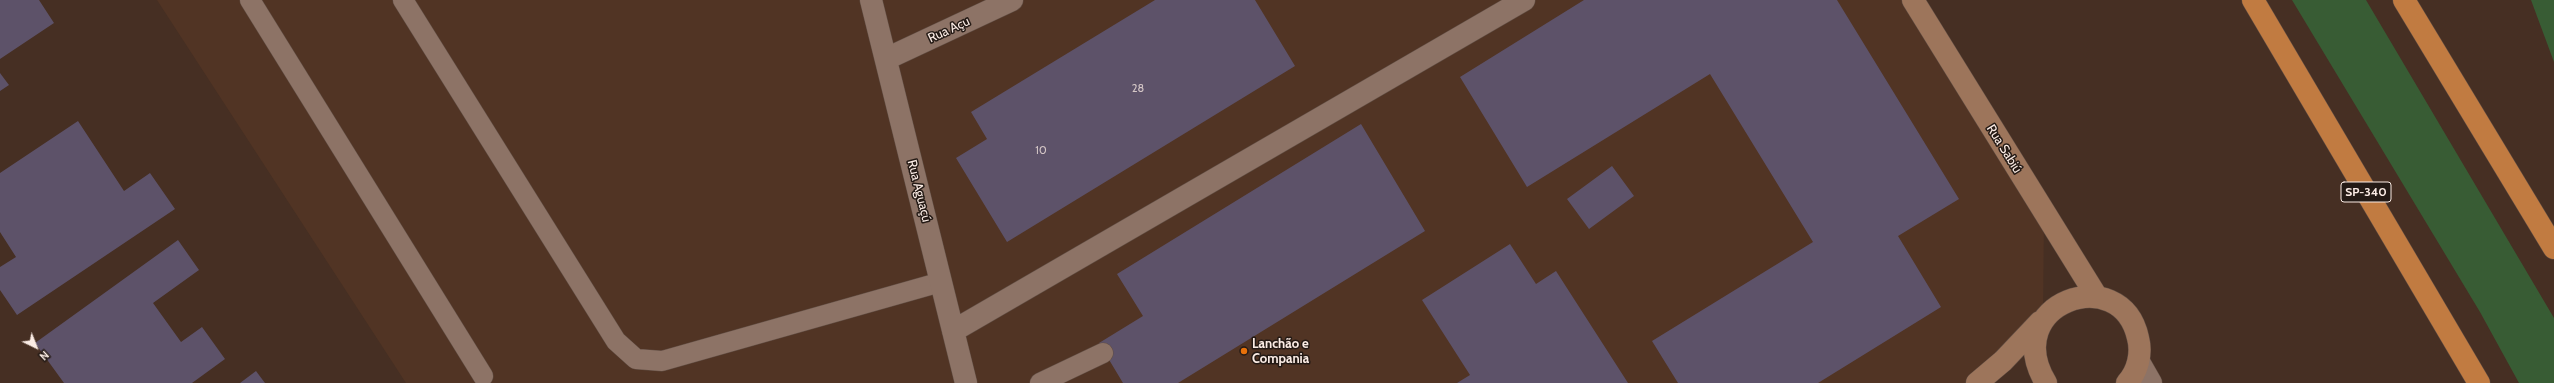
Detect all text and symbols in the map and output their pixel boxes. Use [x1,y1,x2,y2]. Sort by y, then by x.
street label: Rua Açu [926,14,972,46]
house number: 28 [1132,82,1144,96]
street label: Rua Sabiú [1983,122,2025,176]
house number: 10 [1035,144,1047,158]
street label: Rua Aguaçú [904,158,934,224]
road number: SP-340 [2341,182,2391,202]
north arrow [16,327,56,367]
place label: Lanchão e Compania [1252,336,1309,367]
marker: Lanchão e Compania [1239,346,1249,356]
text: N [37,348,52,364]

